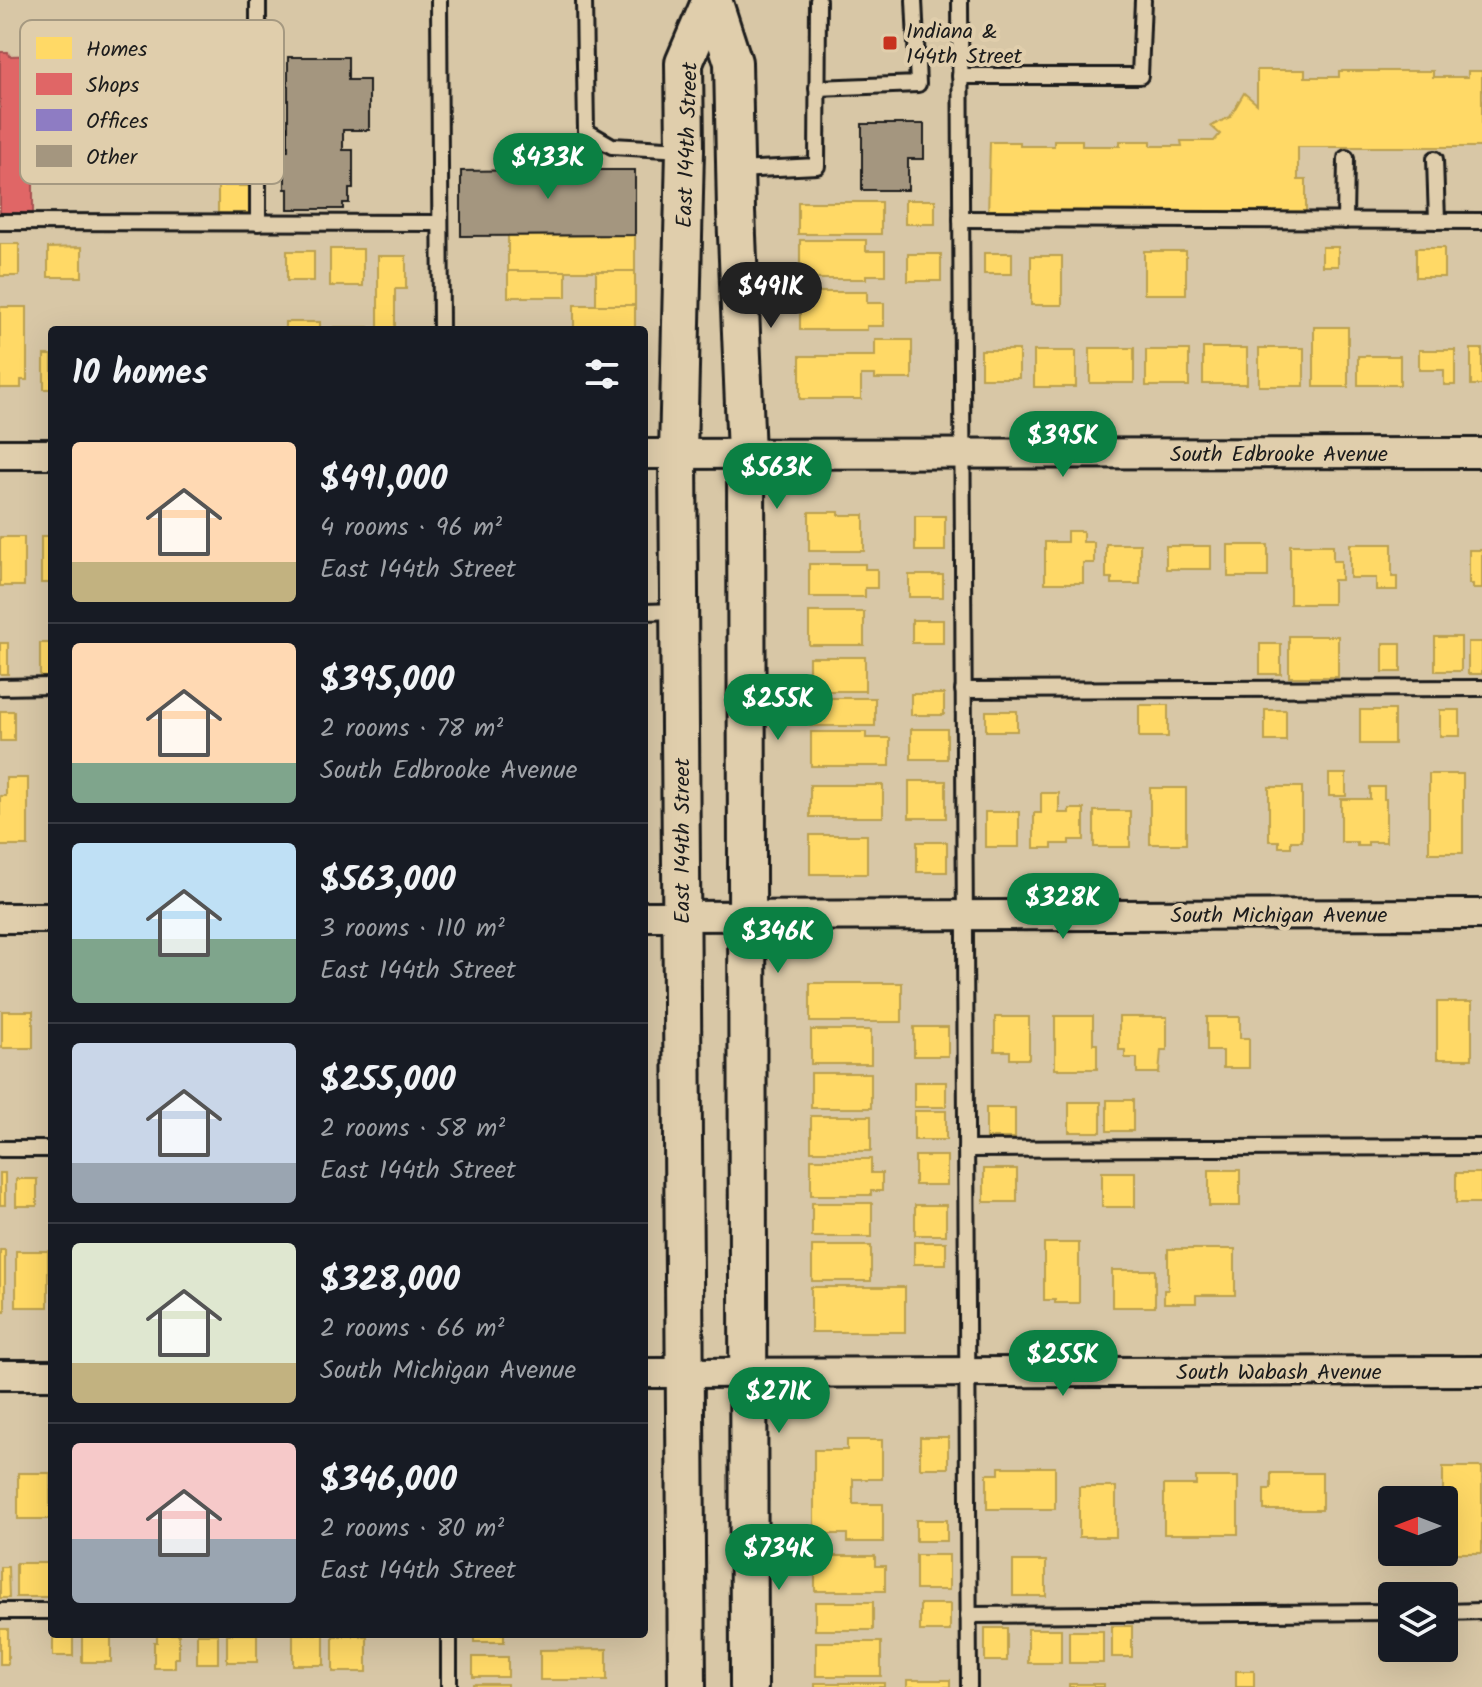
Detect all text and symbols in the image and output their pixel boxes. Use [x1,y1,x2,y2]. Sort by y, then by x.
place label: Indiana & 144th Street [906,15,1023,75]
legend [20,20,284,184]
text: Homes [86,33,148,68]
marker: Indiana & 144th Street [881,34,899,52]
street label: East 144th Street [668,61,709,229]
text: Shops [86,69,140,104]
text: Offices [86,105,149,140]
pin: $433K [492,133,604,201]
text: $433K [511,138,585,180]
text: Other [86,141,139,176]
pin: $491K [715,262,827,330]
text: $491K [738,267,804,309]
text: 10 homes [72,347,208,401]
icon: filters [580,352,624,396]
pin: $395K [1007,411,1119,479]
text: $395K [1027,416,1099,458]
street label: South Edbrooke Avenue [1170,438,1388,473]
pin: $563K [721,443,833,511]
text: $563K [741,448,813,490]
text: $491,000 [320,453,447,507]
icon: home [136,474,232,570]
text: 4 rooms · 96 m² [320,507,502,549]
text: East 144th Street [320,549,516,591]
text: $395,000 [320,654,454,708]
pin: $255K [722,674,834,742]
icon: home [136,675,232,771]
text: $255K [742,679,814,721]
text: 2 rooms · 78 m² [320,708,503,750]
text: South Edbrooke Avenue [320,750,577,792]
street label: East 144th Street [666,758,701,924]
text: $563,000 [320,854,456,908]
pin: $328K [1007,873,1119,941]
icon: home [136,875,232,971]
text: $328K [1025,878,1101,920]
street label: South Michigan Avenue [1171,899,1388,934]
pin: $346K [722,907,834,975]
text: 3 rooms · 110 m² [320,908,505,950]
text: $346K [741,912,815,954]
text: East 144th Street [320,950,516,992]
text: $255,000 [320,1054,456,1108]
icon: home [136,1075,232,1171]
text: 2 rooms · 58 m² [320,1108,505,1150]
text: East 144th Street [320,1150,516,1192]
text: $328,000 [320,1254,460,1308]
icon: home [136,1275,232,1371]
text: 2 rooms · 66 m² [320,1308,505,1350]
pin: $255K [1007,1330,1119,1398]
text: $255K [1027,1335,1099,1377]
text: South Michigan Avenue [320,1350,576,1392]
street label: South Wabash Avenue [1176,1356,1382,1391]
pin: $271K [723,1367,835,1435]
text: $271K [746,1372,812,1414]
text: $346,000 [320,1454,457,1508]
icon: home [136,1475,232,1571]
north arrow [1378,1486,1458,1566]
map controls [1378,1486,1458,1662]
text: 2 rooms · 80 m² [320,1508,504,1550]
pin: $734K [723,1524,835,1592]
text: $734K [743,1529,815,1571]
text: East 144th Street [320,1550,516,1592]
button: layers [1378,1582,1458,1662]

